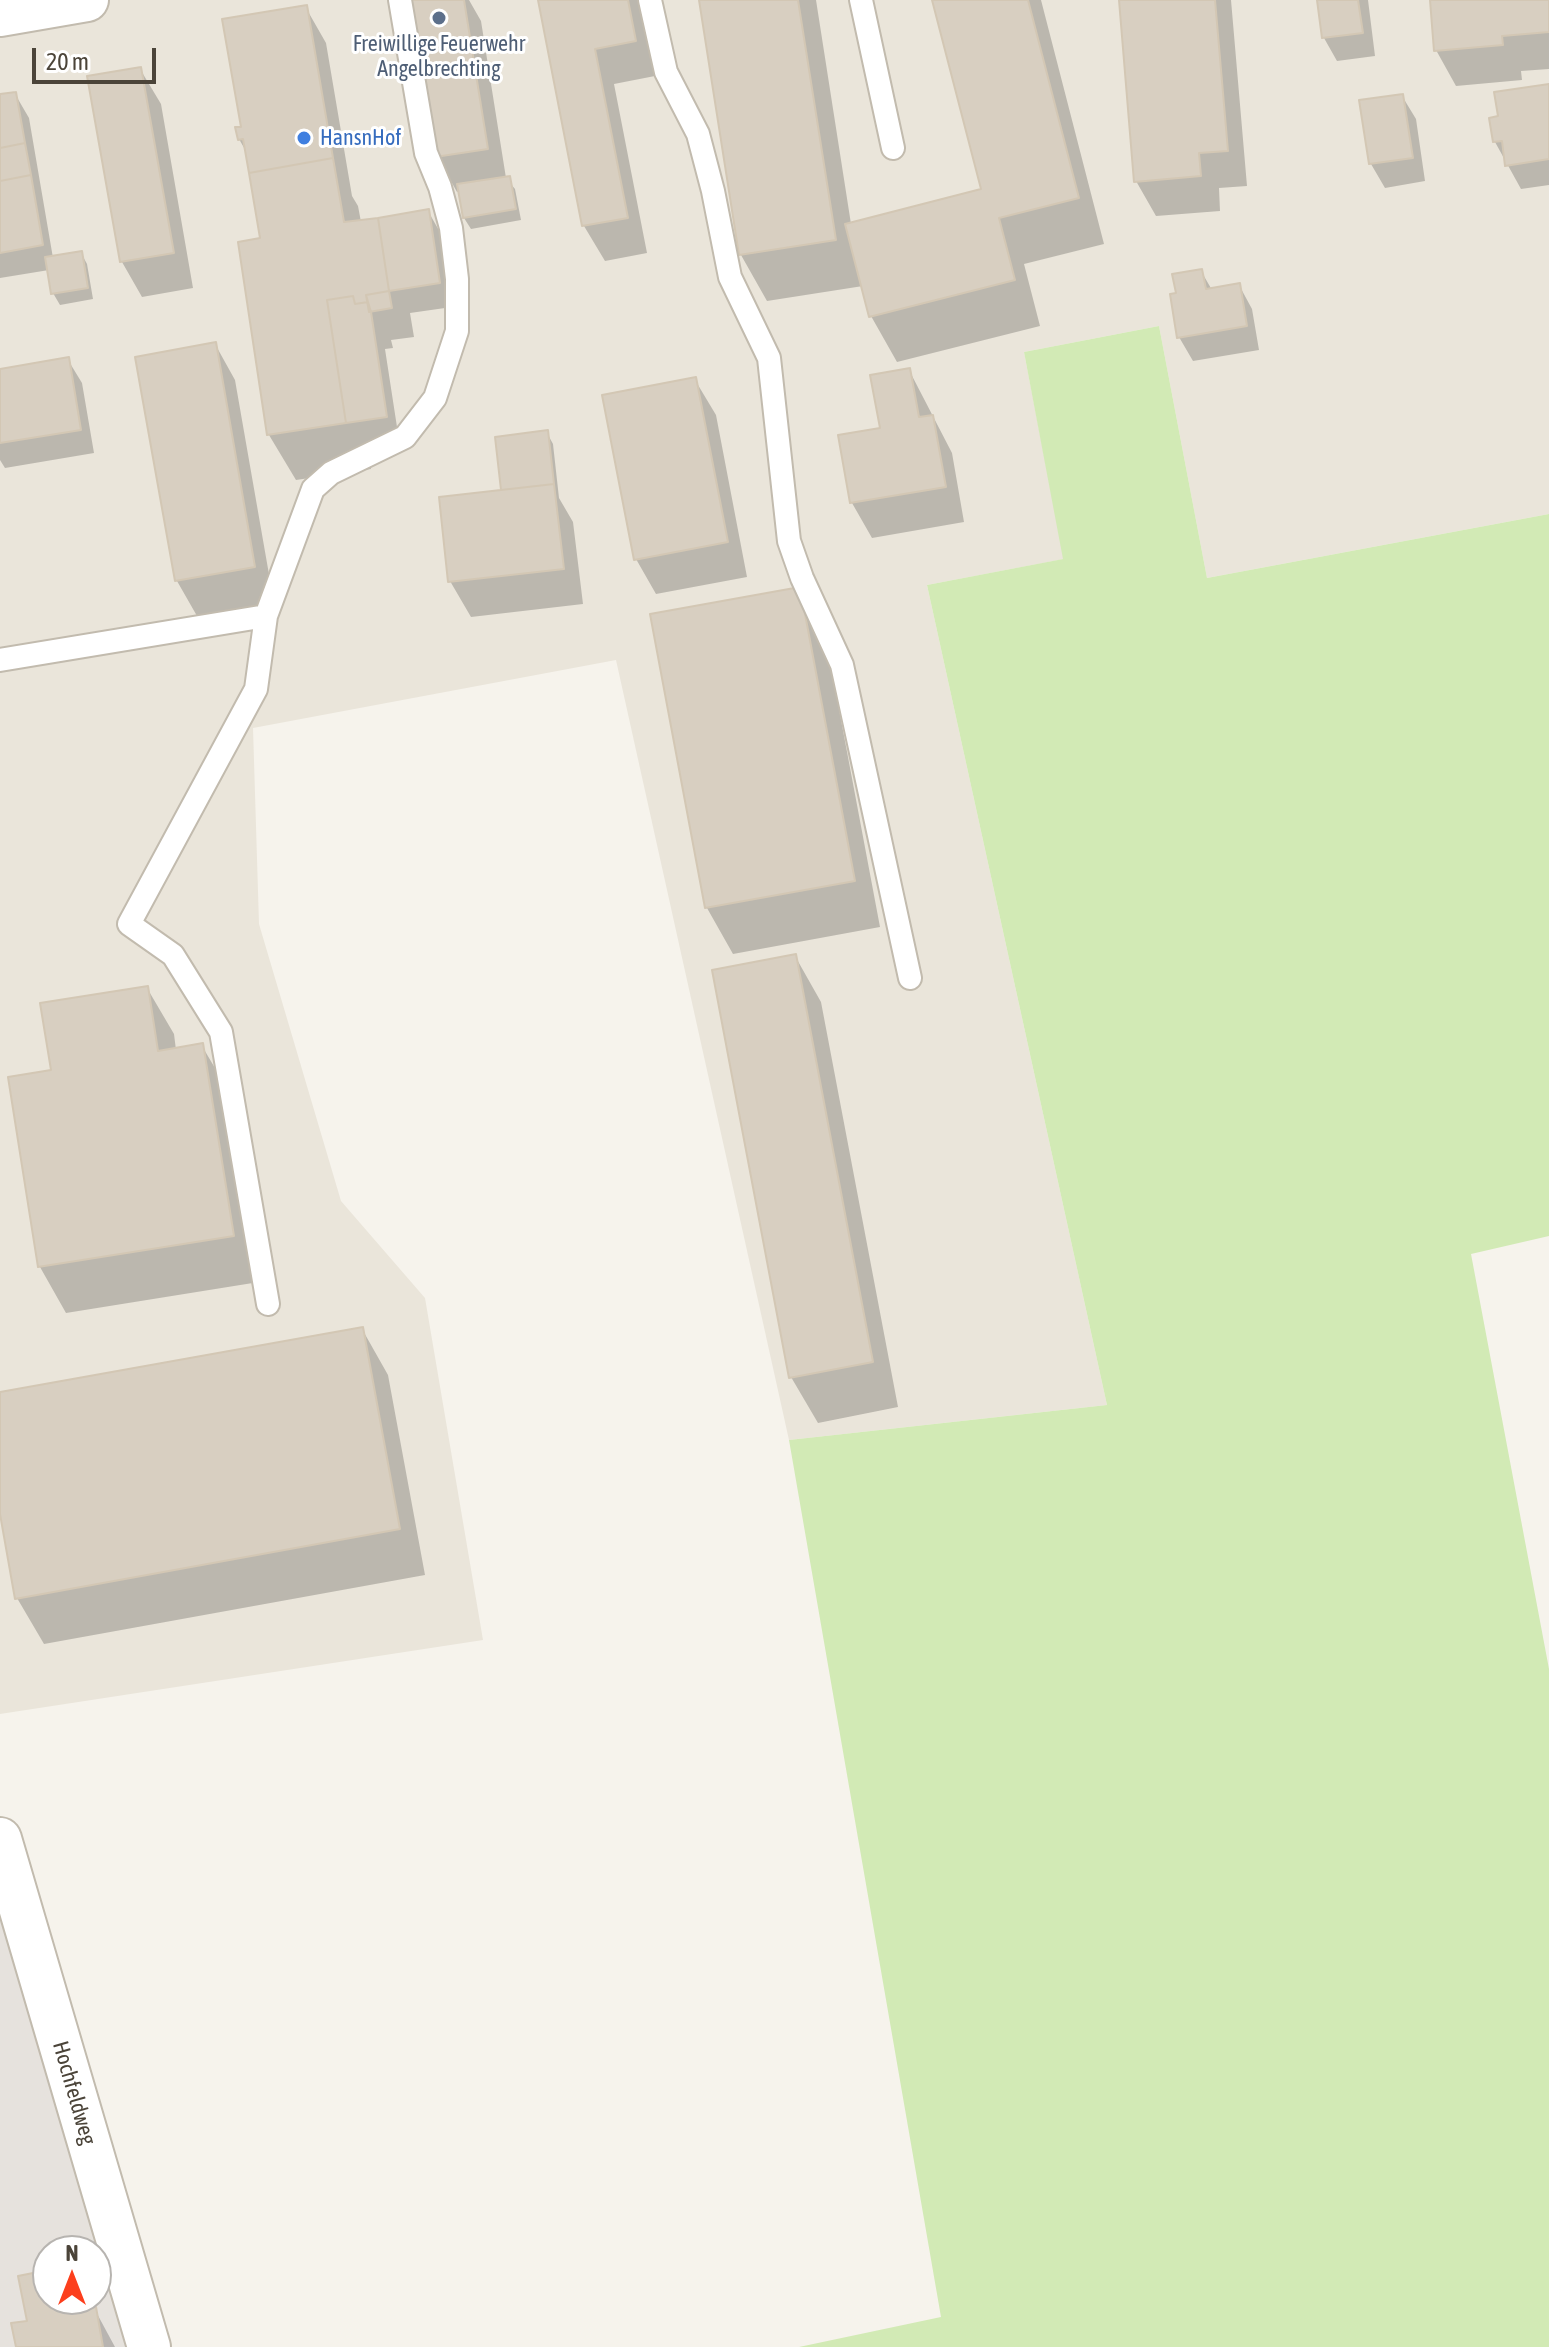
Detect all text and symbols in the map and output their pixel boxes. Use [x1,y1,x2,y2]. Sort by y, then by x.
marker: Freiwillige Feuerwehr Angelbrechting [430,9,448,27]
place label: Freiwillige Feuerwehr Angelbrechting [353,31,525,82]
scale bar [36,32,160,82]
text: 20 m [46,48,89,75]
place label: HansnHof [320,125,401,151]
marker: HansnHof [295,129,313,147]
street label: Hochfeldweg [47,2038,101,2148]
north arrow [32,2235,112,2315]
text: N [66,2240,78,2266]

